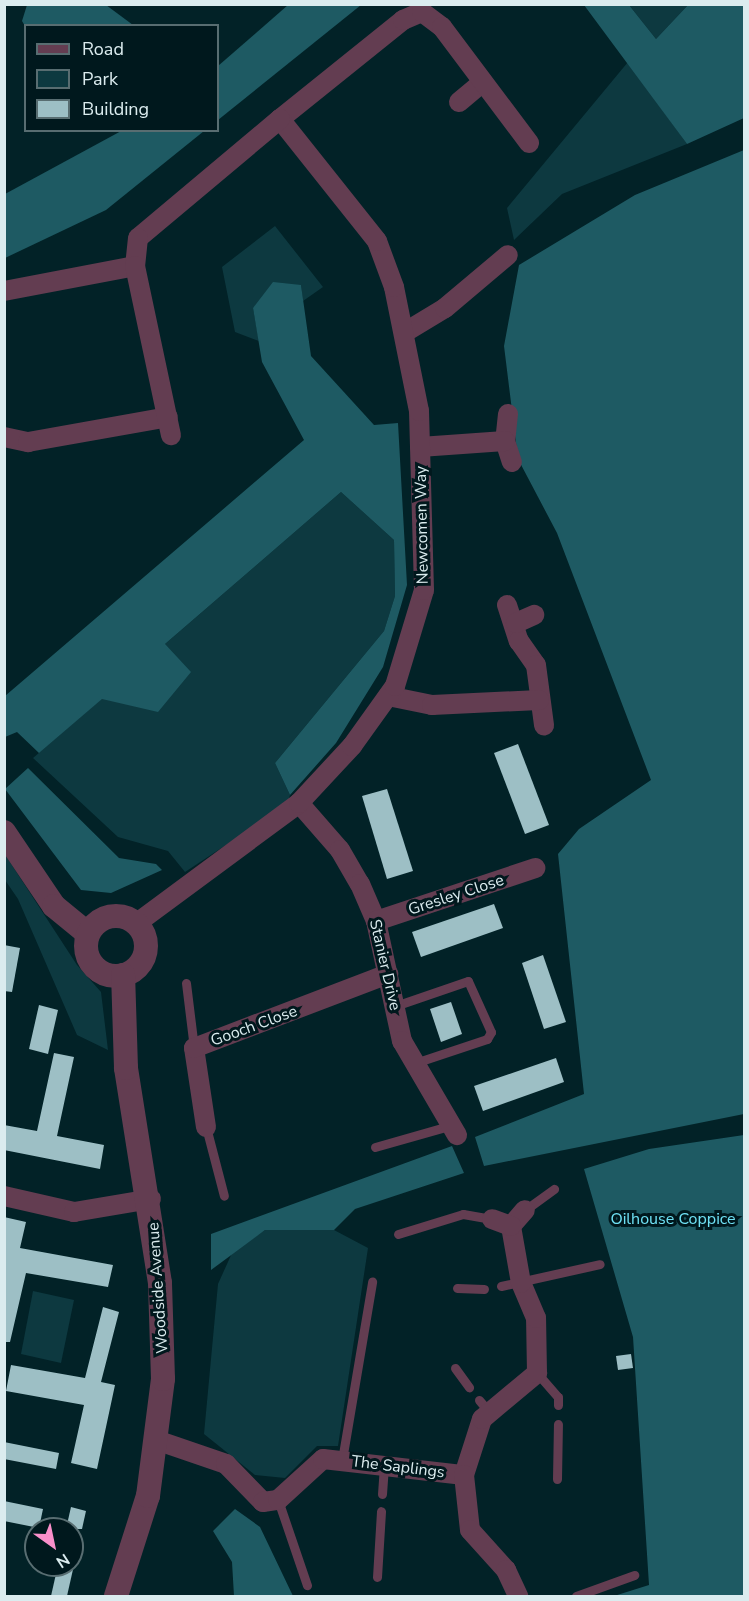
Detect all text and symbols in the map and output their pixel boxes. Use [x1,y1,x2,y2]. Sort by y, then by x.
legend [24,24,219,132]
text: Road [82,37,124,61]
text: Park [82,67,118,91]
text: Building [82,97,149,121]
street label: Newcomen Way [411,466,433,584]
street label: Gresley Close [406,871,506,919]
street label: Stanier Drive [365,918,405,1012]
street label: Gooch Close [208,1001,300,1051]
park label: Oilhouse Coppice [610,1209,736,1229]
street label: Woodside Avenue [144,1222,172,1354]
street label: The Saplings [350,1452,446,1482]
north arrow [24,1517,84,1577]
text: N [52,1548,74,1573]

